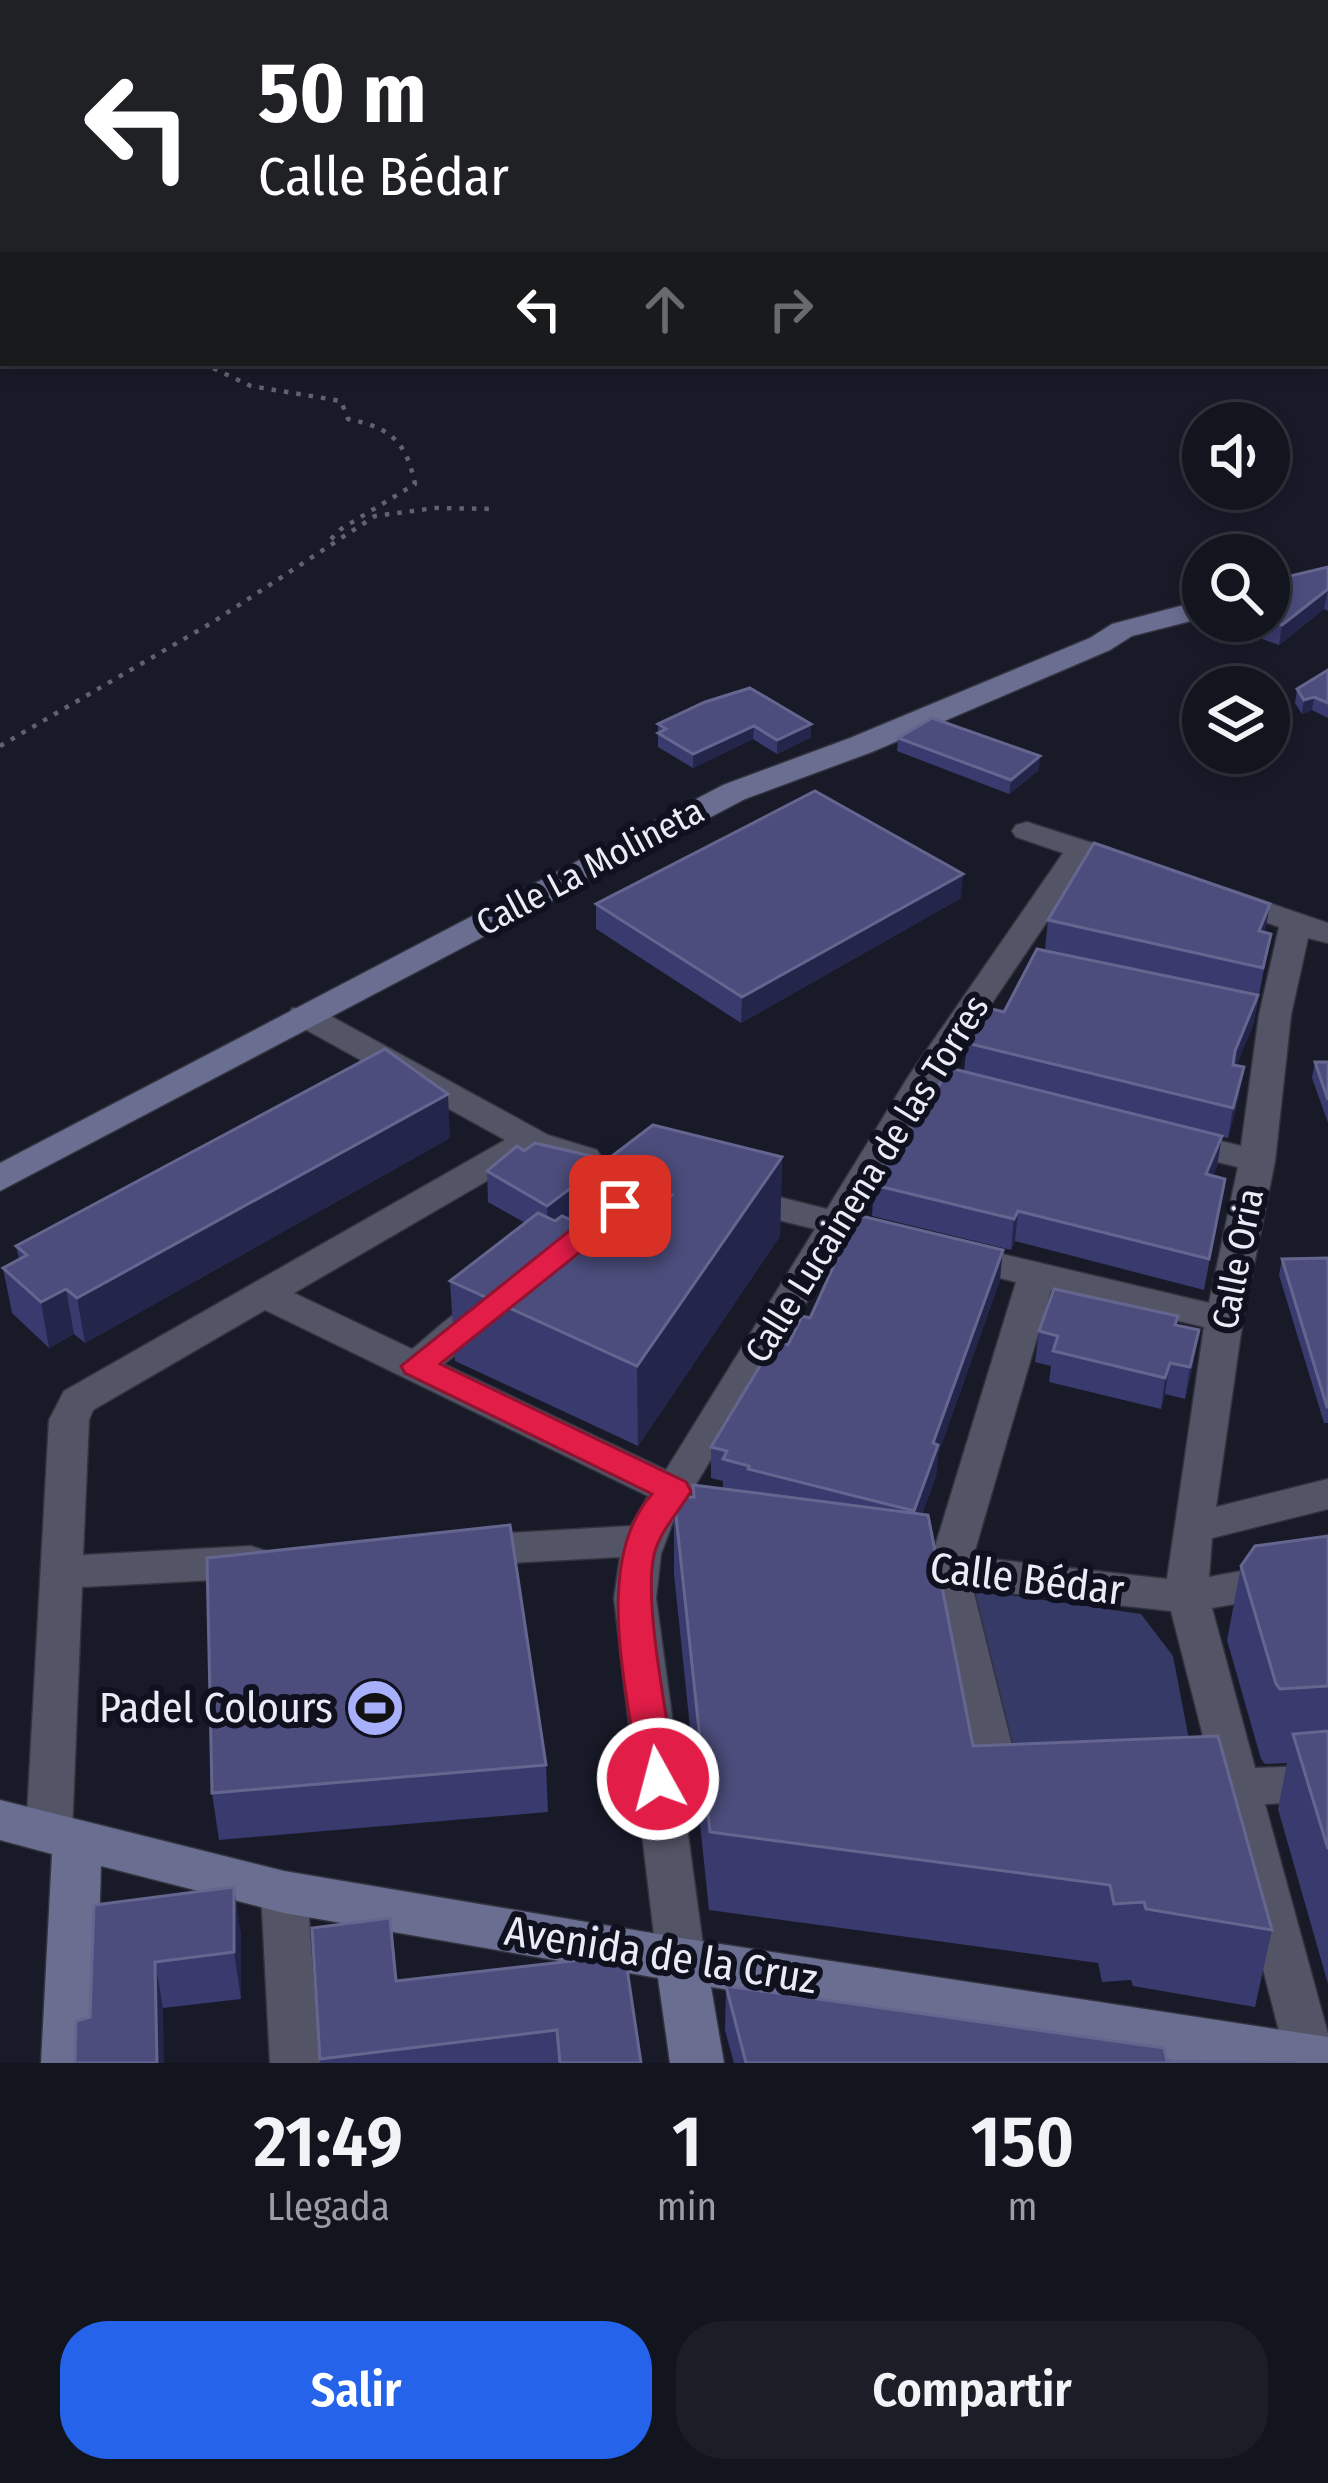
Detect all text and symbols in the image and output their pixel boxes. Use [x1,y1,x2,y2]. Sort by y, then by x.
text: 50 m [258,43,427,144]
icon: left [60,48,216,204]
text: Calle Bédar [258,145,509,209]
icon: left [506,276,572,342]
icon: ahead [632,276,698,342]
icon: right [758,276,824,342]
map controls [1182,402,1290,774]
button: sound [1182,402,1290,510]
button: search [1182,534,1290,642]
button: layers [1182,666,1290,774]
street label: Calle La Molineta [469,789,711,945]
street label: Calle Lucainena de las Torres [736,987,998,1371]
pin [569,1155,671,1257]
icon: arrive [587,1173,653,1239]
street label: Calle Oria [1203,1185,1273,1333]
street label: Calle Bédar [927,1542,1127,1616]
sports icon: Padel Colours [344,1677,406,1739]
place label: Padel Colours [99,1683,333,1733]
position arrow [595,1716,721,1842]
street label: Avenida de la Cruz [501,1906,821,2004]
text: 21:49 [254,2099,403,2185]
text: 1 [672,2099,702,2185]
text: 150 [971,2099,1074,2185]
text: Llegada [267,2184,390,2230]
text: min [657,2184,717,2230]
text: m [1008,2184,1038,2230]
button: Salir [60,2321,652,2459]
button: Compartir [676,2321,1268,2459]

